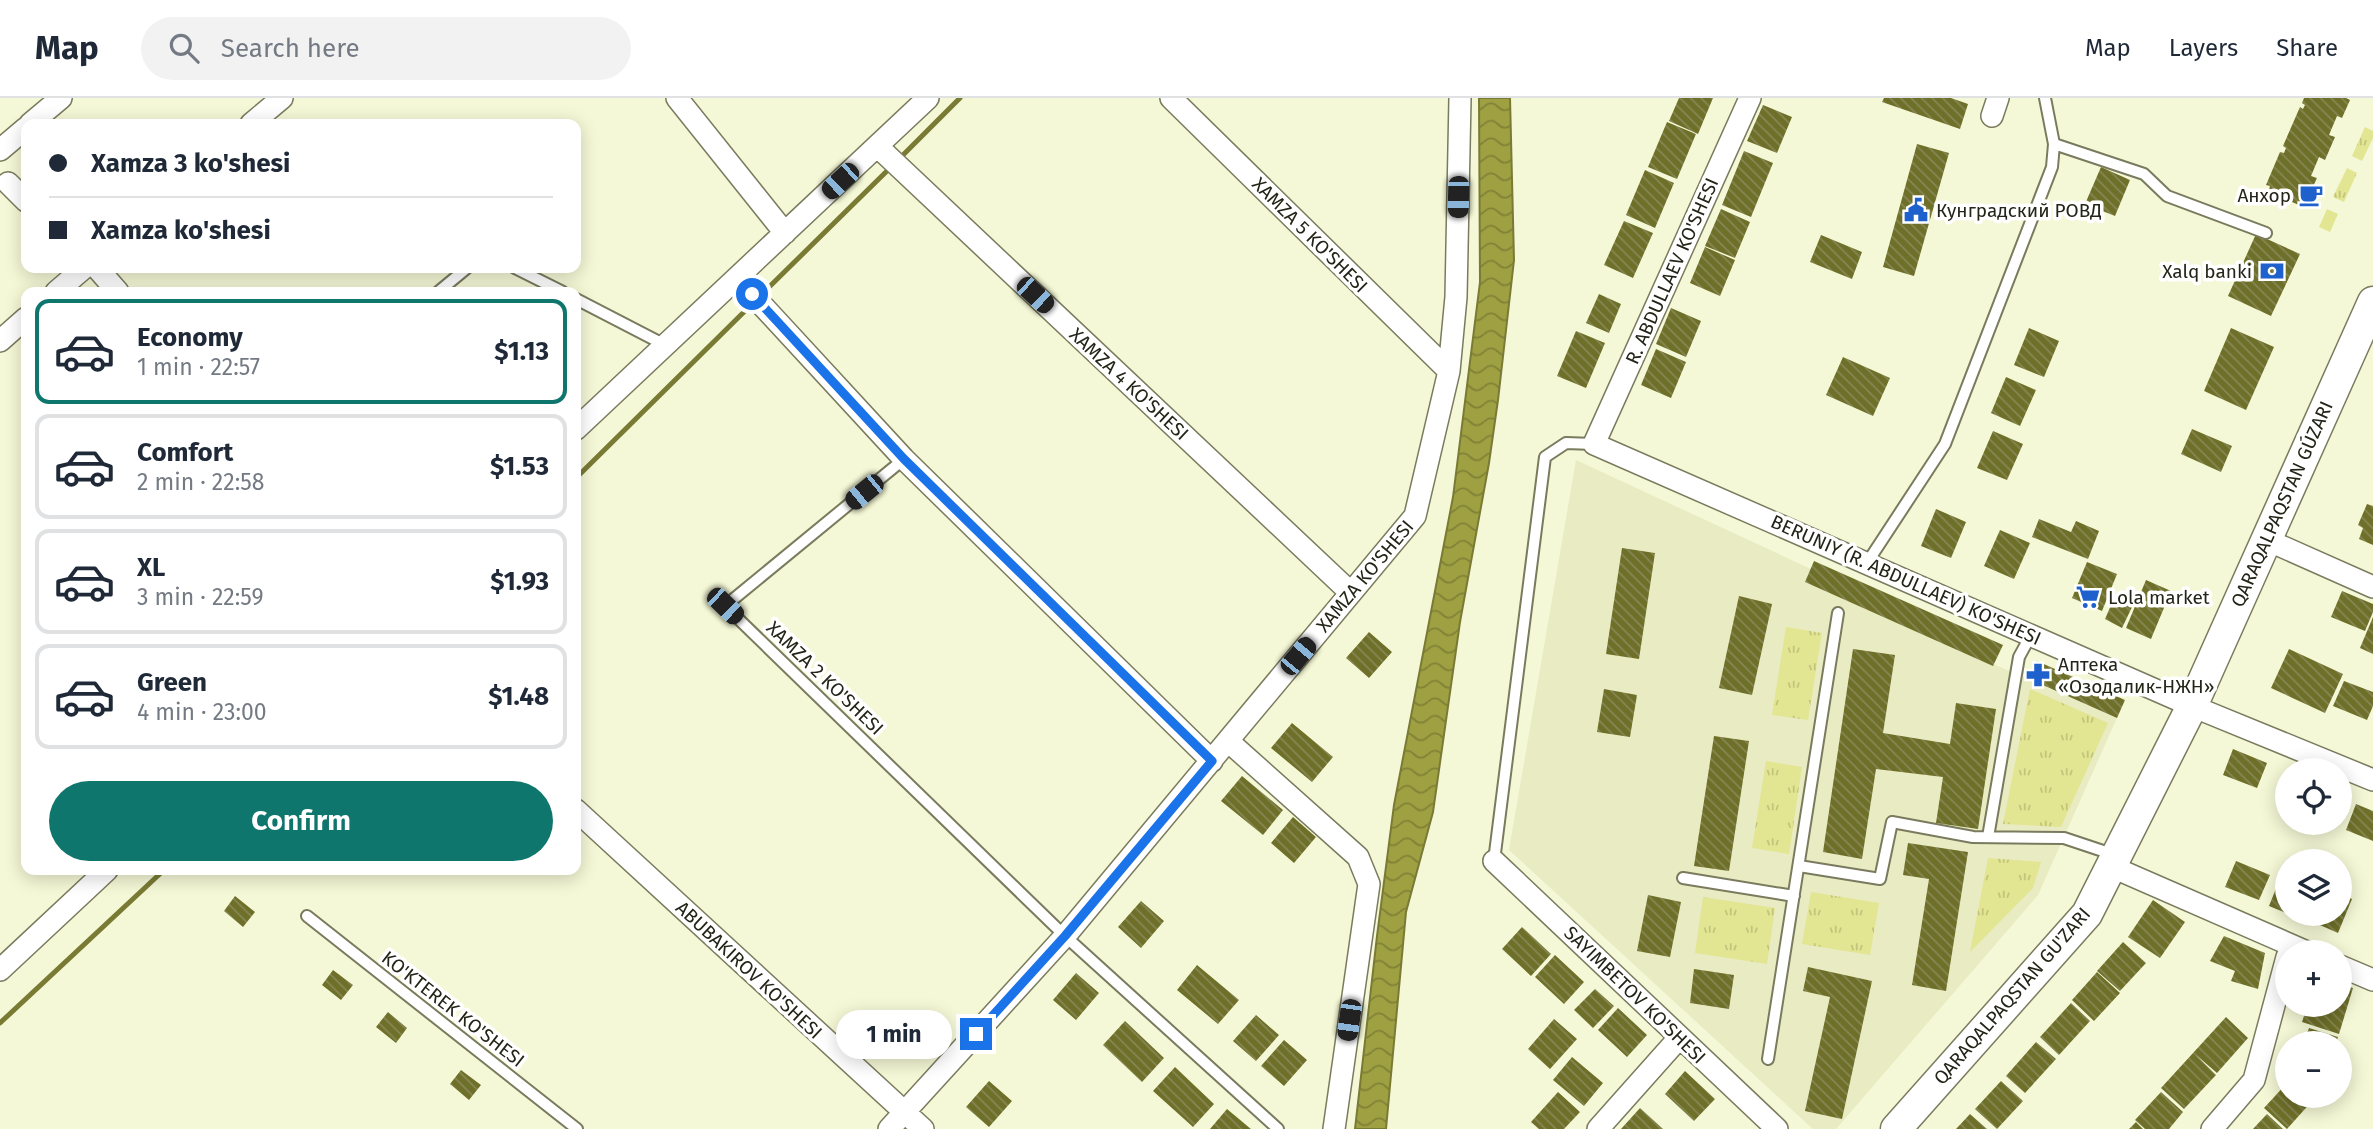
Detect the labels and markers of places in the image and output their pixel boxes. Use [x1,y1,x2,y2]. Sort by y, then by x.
cafe icon: Анхор [2297,181,2325,209]
place label: Анхор [2237,184,2291,207]
public building icon: Кунградский РОВД [1902,196,1930,224]
place label: Кунградский РОВД [1936,199,2102,222]
bank icon: Xalq banki [2258,257,2286,285]
place label: Xalq banki [2162,260,2252,283]
supermarket icon: Lola market [2074,583,2102,611]
place label: Lola market [2108,586,2210,609]
place label: Аптека «Озодалик-НЖН» [2058,653,2215,698]
pharmacy icon: Аптека «Озодалик-НЖН» [2024,661,2052,689]

